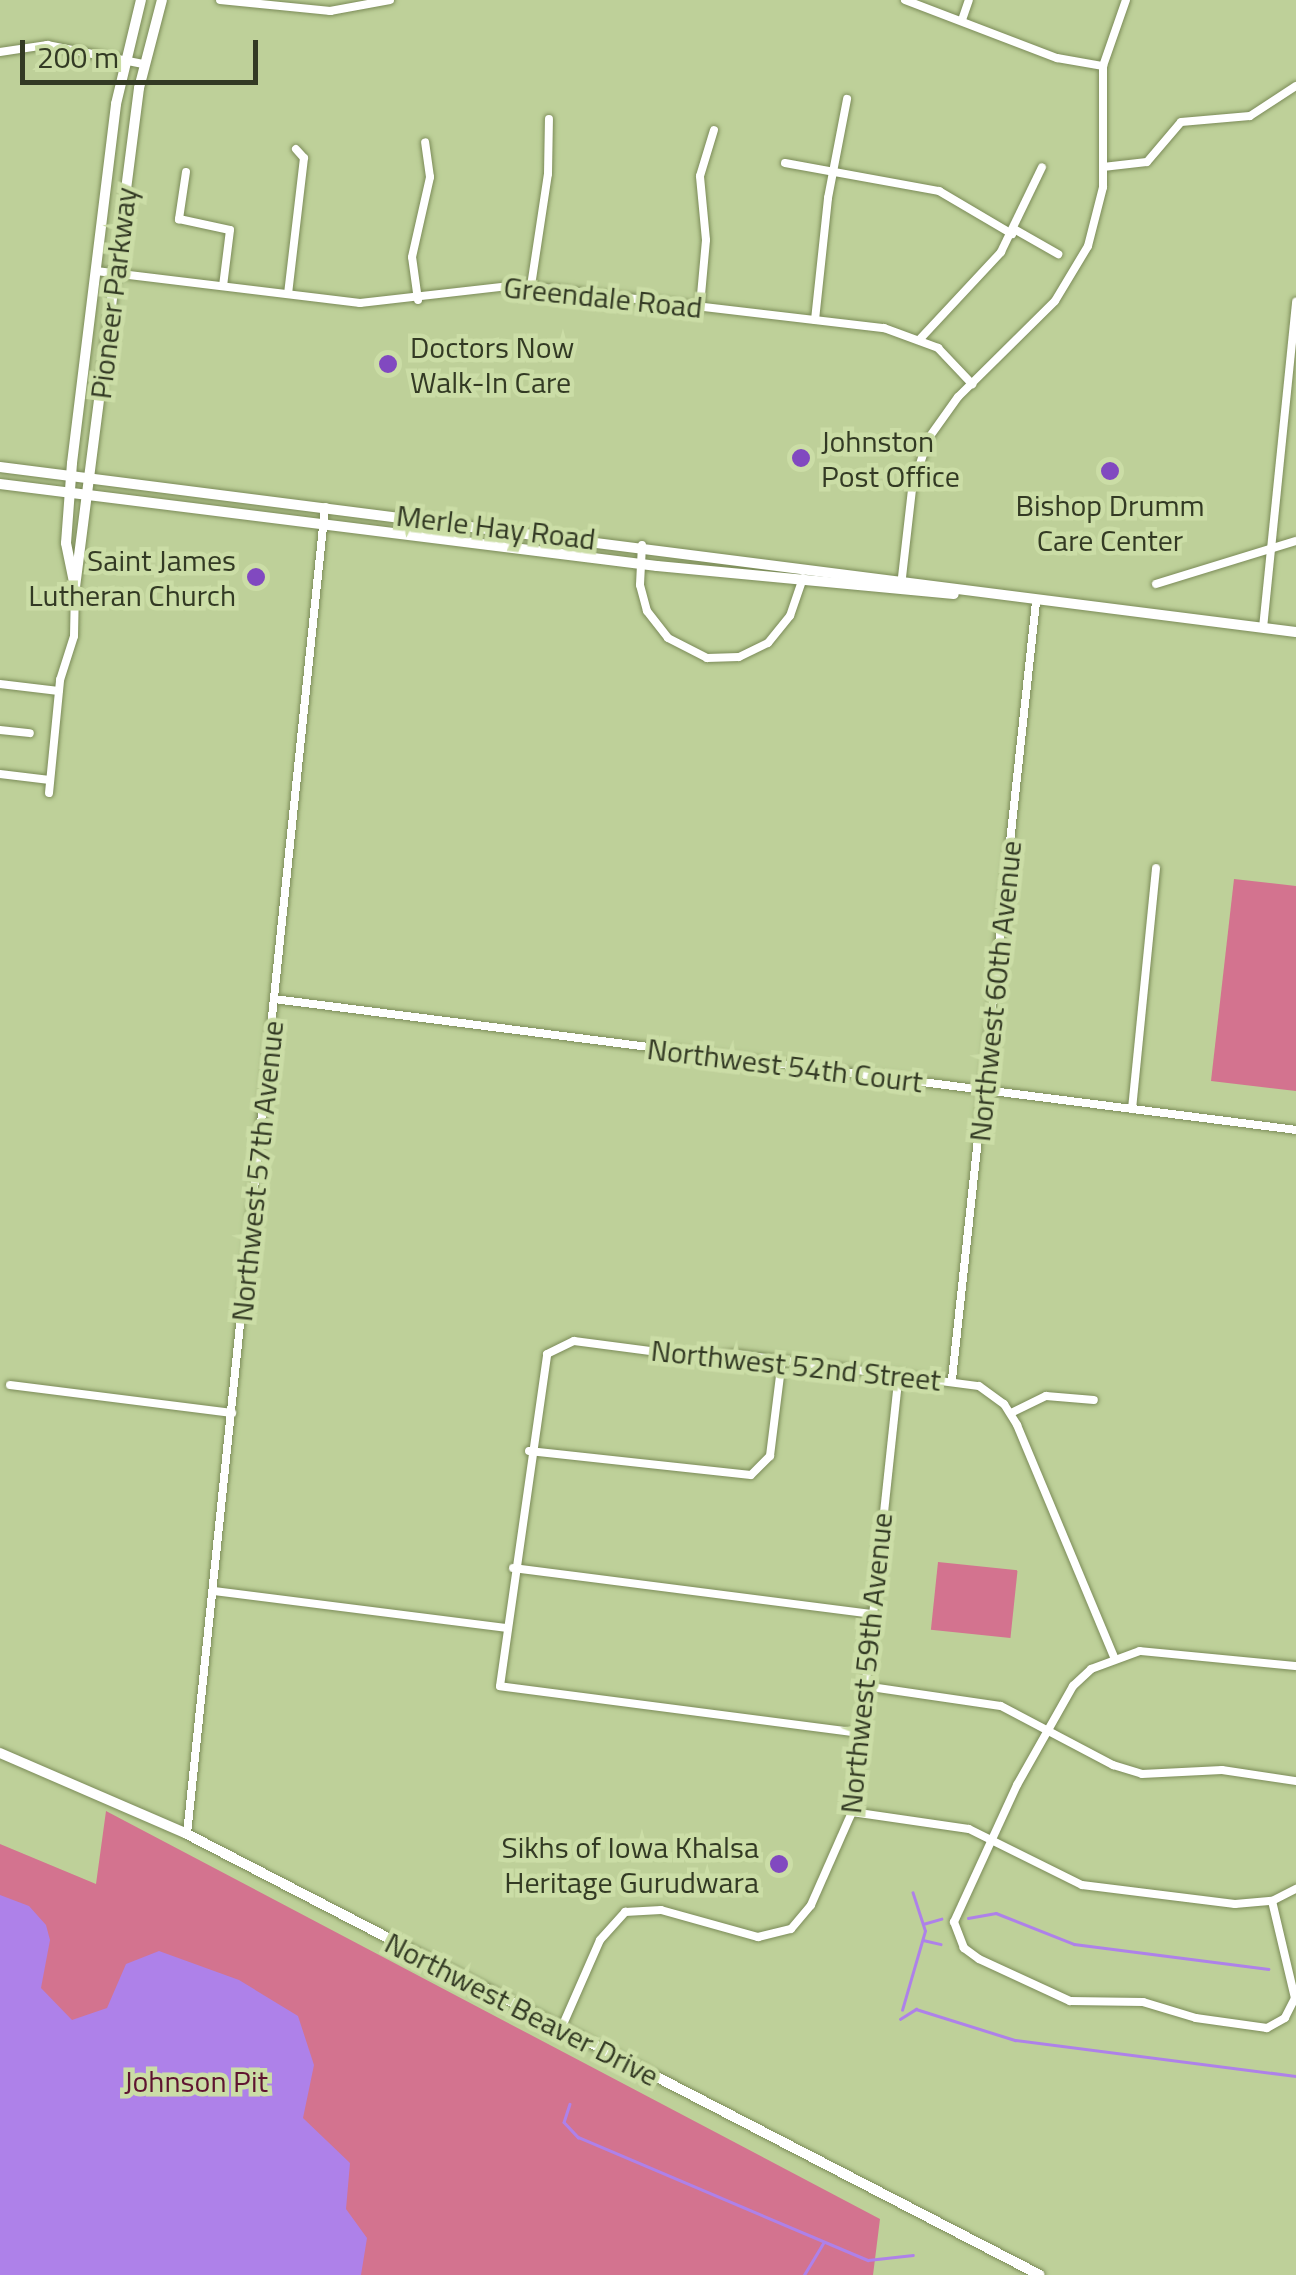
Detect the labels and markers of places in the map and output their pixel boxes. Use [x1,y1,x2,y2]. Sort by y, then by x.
place label: Doctors Now Walk-In Care [410,329,574,400]
marker: Doctors Now Walk-In Care [375,351,401,377]
place label: Johnston Post Office [821,423,960,494]
marker: Johnston Post Office [790,447,812,469]
marker: Bishop Drumm Care Center [1099,460,1121,482]
place label: Bishop Drumm Care Center [1015,487,1205,558]
place label: Saint James Lutheran Church [28,542,236,612]
marker: Saint James Lutheran Church [245,566,267,588]
place label: Sikhs of Iowa Khalsa Heritage Gurudwara [501,1829,759,1900]
marker: Sikhs of Iowa Khalsa Heritage Gurudwara [768,1853,790,1875]

